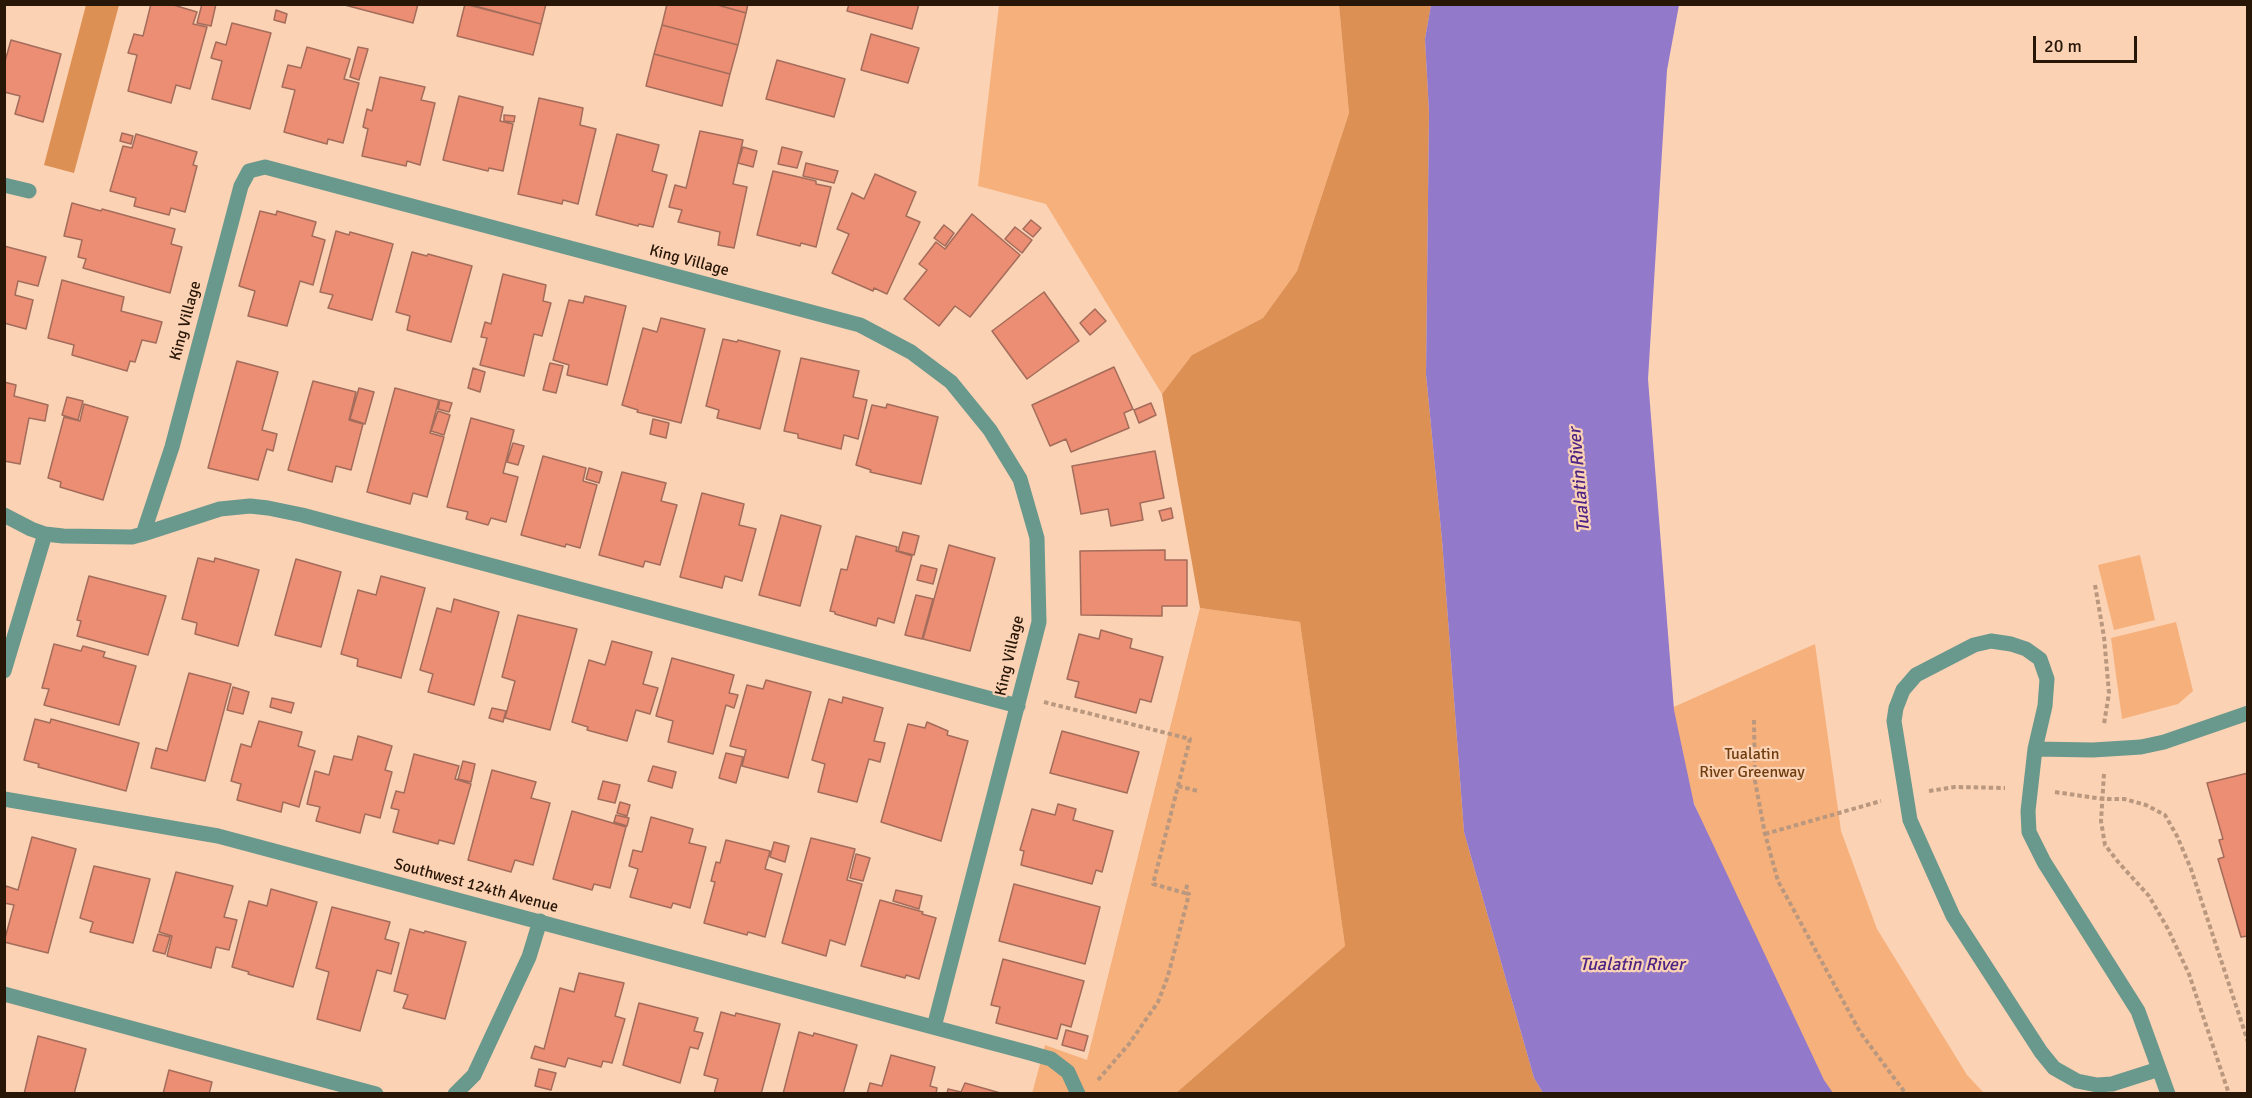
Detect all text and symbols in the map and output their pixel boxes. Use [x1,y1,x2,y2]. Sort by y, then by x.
scale bar [2036,24,2140,62]
text: 20 m [2044,35,2082,57]
street label: King Village [647,241,731,281]
street label: King Village [166,279,206,363]
water label: Tualatin River [1565,427,1595,533]
street label: King Village [991,614,1029,698]
park label: Tualatin River Greenway [1699,745,1805,783]
street label: Southwest 124th Avenue [392,855,560,917]
water label: Tualatin River [1580,954,1684,976]

